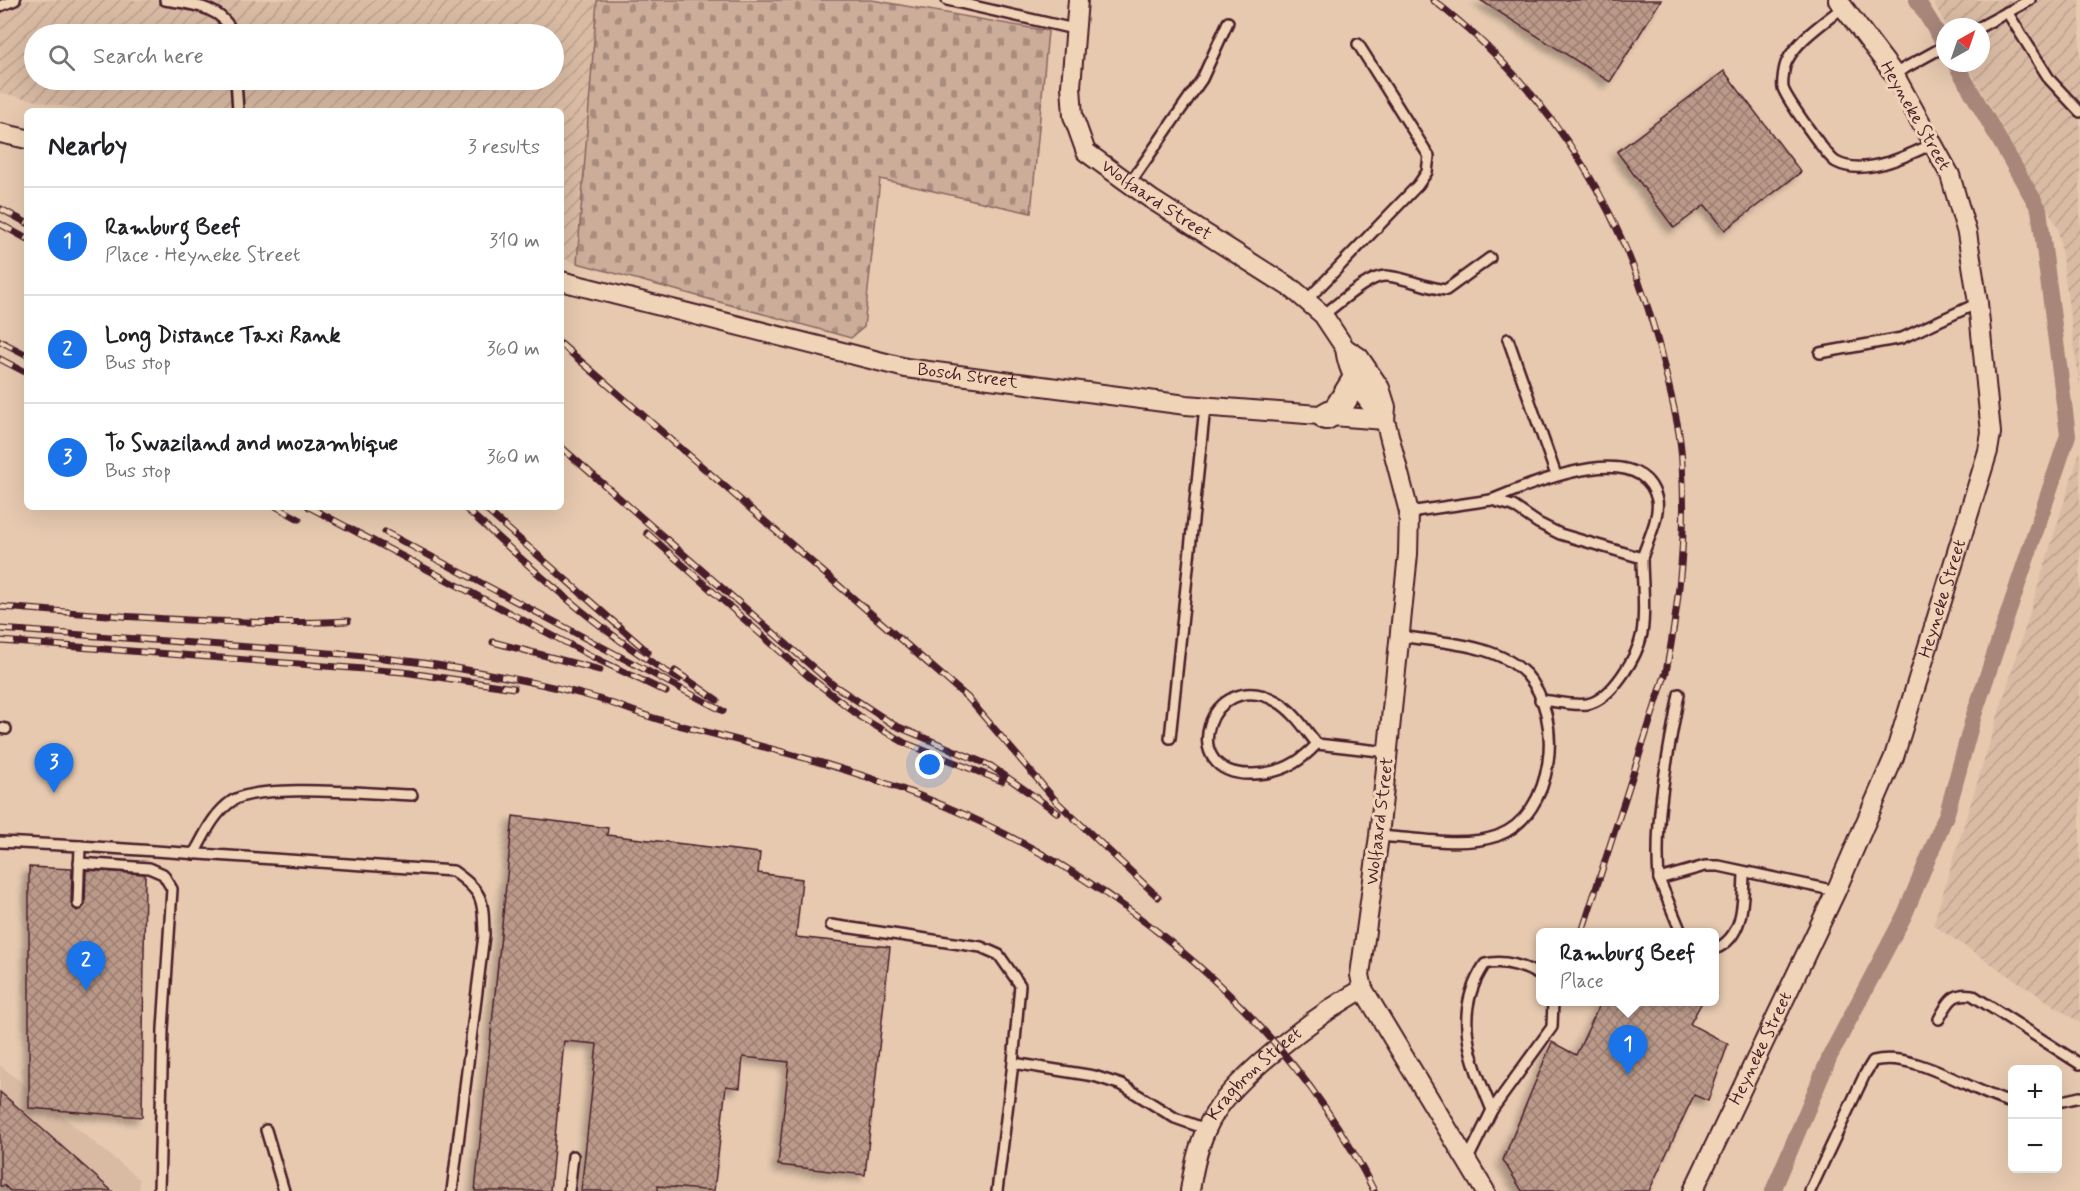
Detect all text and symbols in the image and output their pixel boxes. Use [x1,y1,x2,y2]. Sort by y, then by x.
north arrow [1936,18,1990,72]
search box [24,24,564,90]
icon: search [45,41,78,74]
text: Search here [93,43,204,71]
street label: Heyneke Street [1874,57,1956,175]
text: Nearby [48,130,127,164]
text: 3 results [468,134,540,161]
street label: Wolfaard Street [1096,155,1216,246]
text: Ramburg Beef [105,214,241,242]
text: 1 [63,228,72,255]
text: 310 m [489,228,540,255]
text: Place · Heyneke Street [105,242,301,269]
text: Long Distance Taxi Rank [105,322,341,350]
text: 2 [63,336,72,363]
text: 360 m [487,336,540,363]
text: Bus stop [105,350,171,377]
street label: Bosch Street [916,358,1020,395]
text: To Swaziland and mozambique [105,430,398,458]
text: 3 [63,444,72,471]
text: 360 m [487,444,540,471]
text: Bus stop [105,458,171,485]
street label: Heyneke Street [1913,536,1972,661]
pin: 3 [34,744,74,793]
your location [915,750,944,779]
street label: Wolfaard Street [1360,756,1400,886]
popup [1536,928,1719,1006]
text: Ramburg Beef [1560,940,1695,968]
pin: 2 [66,942,106,991]
text: Place [1560,968,1604,995]
street label: Heyneke Street [1724,988,1798,1109]
street label: Kragbron Street [1201,1022,1307,1125]
pin: 1 [1608,1026,1648,1075]
map controls [2008,1065,2062,1173]
button: + [2008,1065,2062,1119]
button: − [2008,1119,2062,1173]

